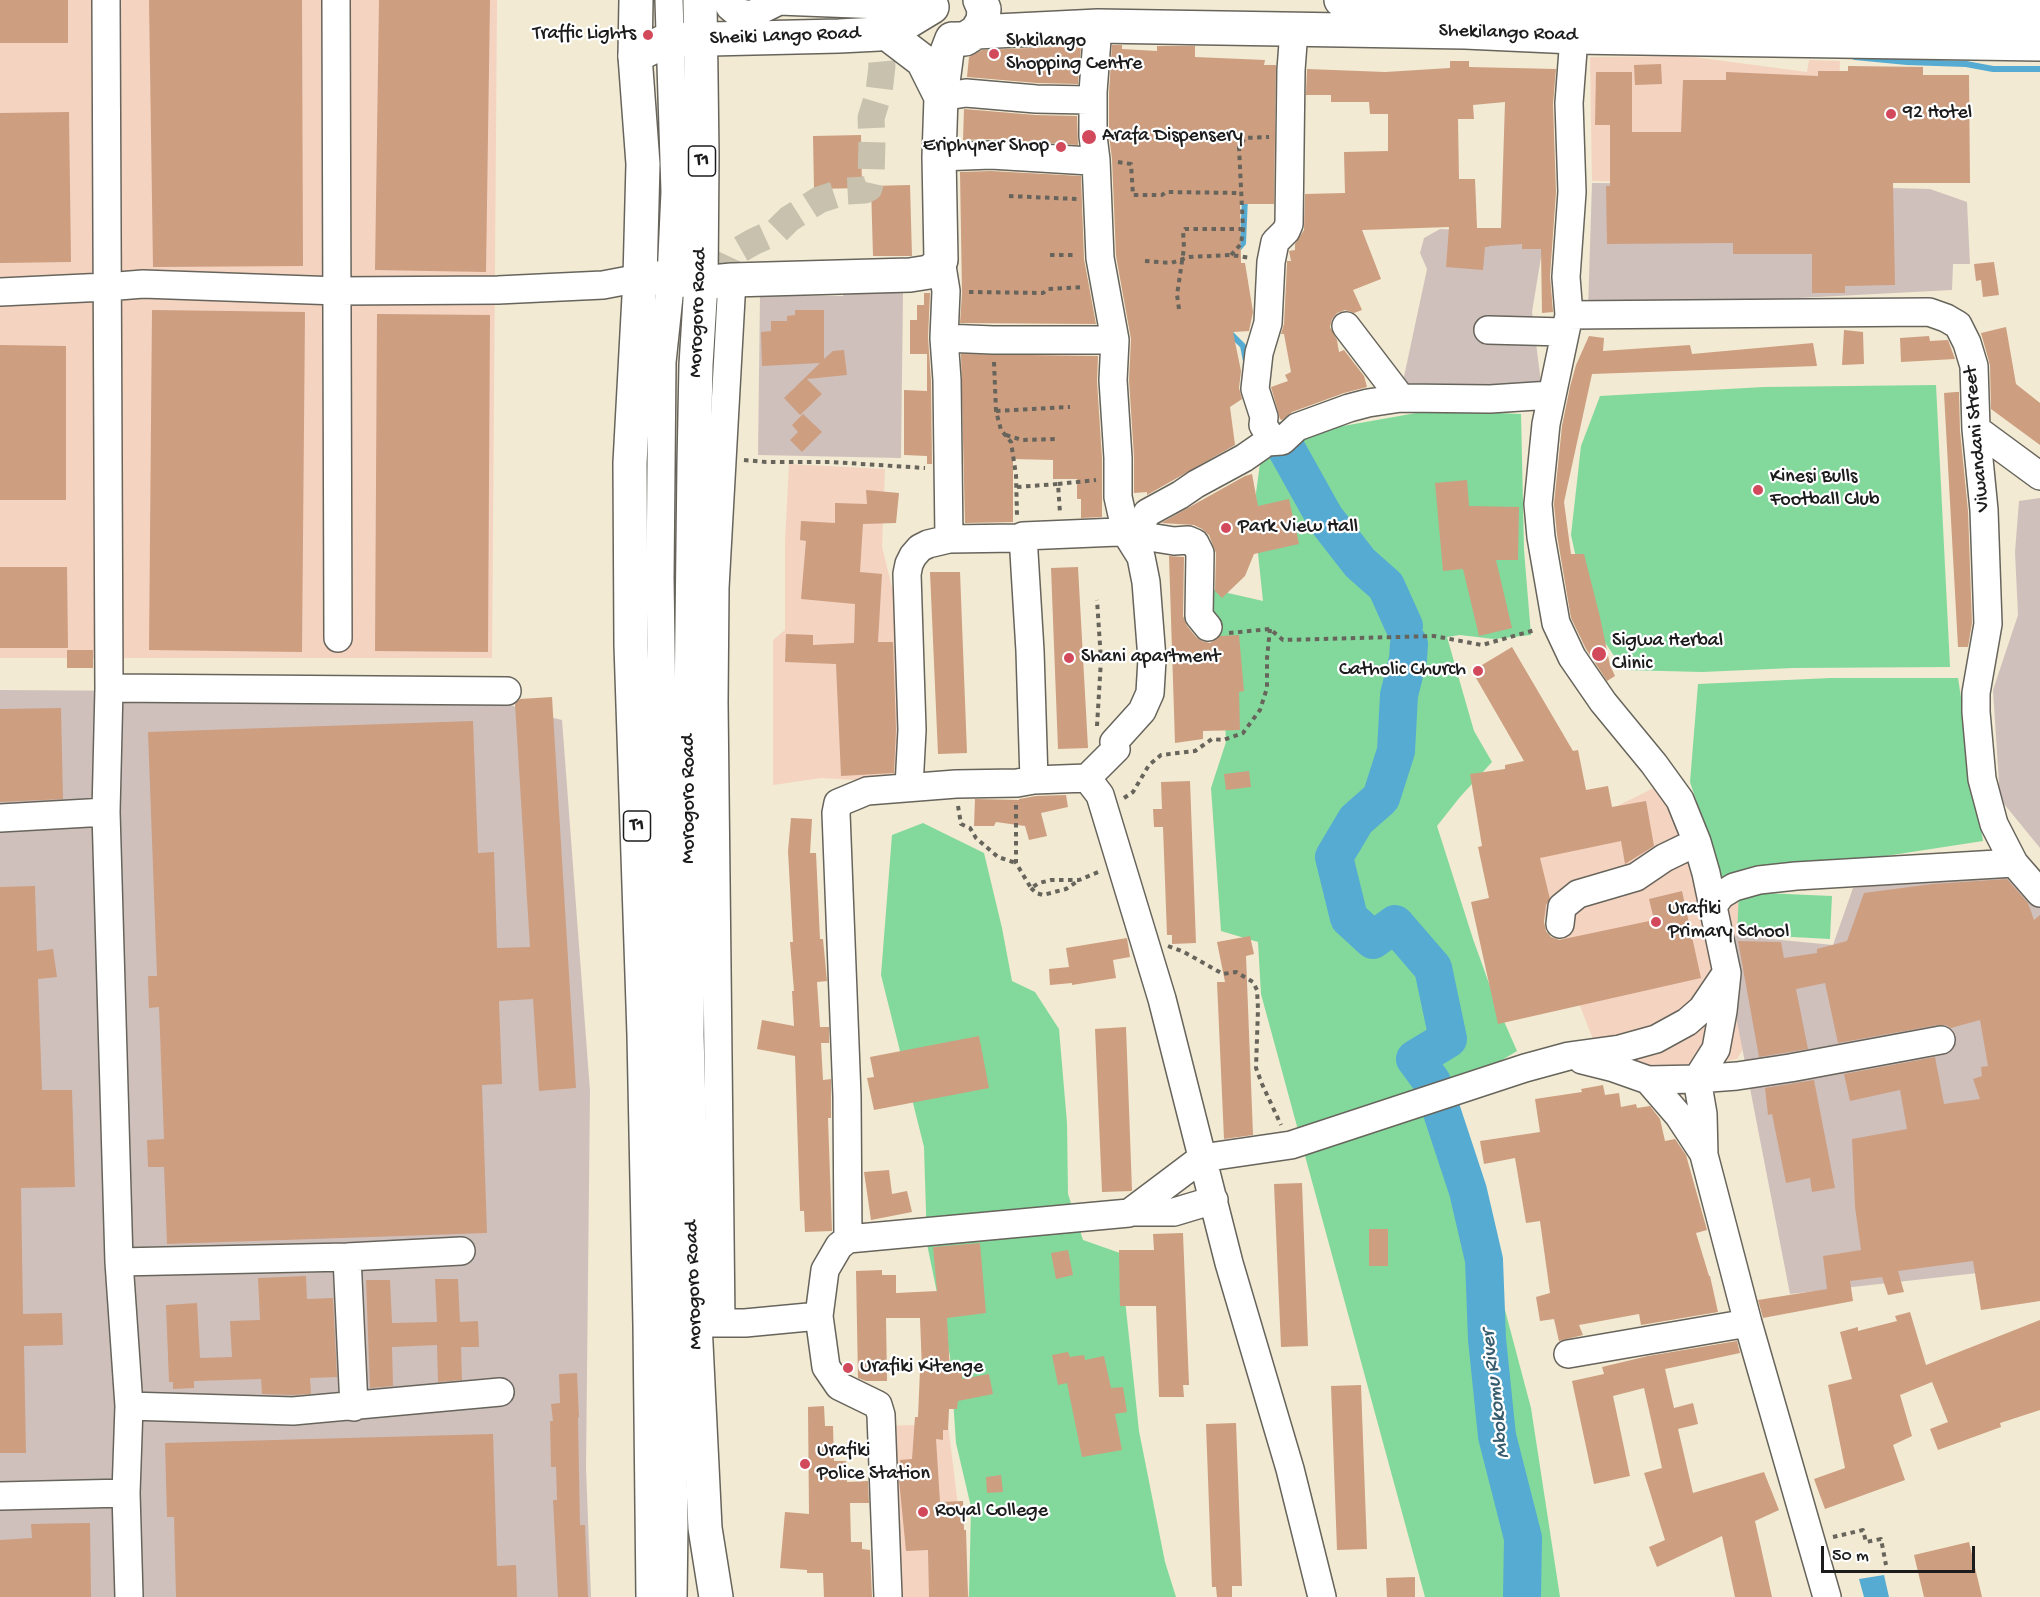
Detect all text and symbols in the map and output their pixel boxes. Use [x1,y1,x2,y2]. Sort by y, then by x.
street label: Shekilango Road [1438,20,1578,48]
street label: Sheiki Lango Road [709,22,861,52]
place label: Traffic Lights [533,23,636,47]
marker: Traffic Lights [641,28,655,42]
place label: Shkilango Shopping Centre [1006,30,1142,77]
marker: Shkilango Shopping Centre [987,47,1001,61]
place label: 92 Hotel [1903,102,1972,126]
marker: 92 Hotel [1884,107,1898,121]
place label: Arafa Dispensery [1102,125,1243,149]
marker: Arafa Dispensery [1080,128,1098,146]
place label: Eriphyner Shop [923,135,1049,159]
marker: Eriphyner Shop [1054,140,1068,154]
road number: T1 [688,146,716,176]
street label: Morogoro Road [685,248,713,378]
street label: Viwandani Street [1960,365,1996,513]
place label: Kinesi Bulls Football Club [1770,466,1880,513]
marker: Kinesi Bulls Football Club [1751,483,1765,497]
place label: Park View Hall [1238,516,1358,540]
marker: Park View Hall [1219,521,1233,535]
place label: Sigwa Herbal Clinic [1612,630,1723,677]
marker: Sigwa Herbal Clinic [1590,645,1608,663]
place label: Shani apartment [1081,646,1220,670]
marker: Shani apartment [1062,651,1076,665]
place label: Catholic Church [1339,659,1466,683]
marker: Catholic Church [1471,664,1485,678]
street label: Morogoro Road [678,734,702,864]
road number: T1 [624,811,650,841]
place label: Urafiki Primary School [1668,898,1789,945]
marker: Urafiki Primary School [1649,915,1663,929]
street label: Morogoro Road [681,1220,709,1350]
water label: Mbokomu River [1477,1328,1517,1460]
place label: Urafiki Kitenge [860,1356,983,1380]
marker: Urafiki Kitenge [841,1361,855,1375]
place label: Urafiki Police Station [817,1440,930,1487]
marker: Urafiki Police Station [798,1457,812,1471]
place label: Royal College [935,1500,1048,1524]
marker: Royal College [916,1505,930,1519]
scale bar [1824,1534,1978,1572]
text: 50 m [1832,1546,1869,1567]

